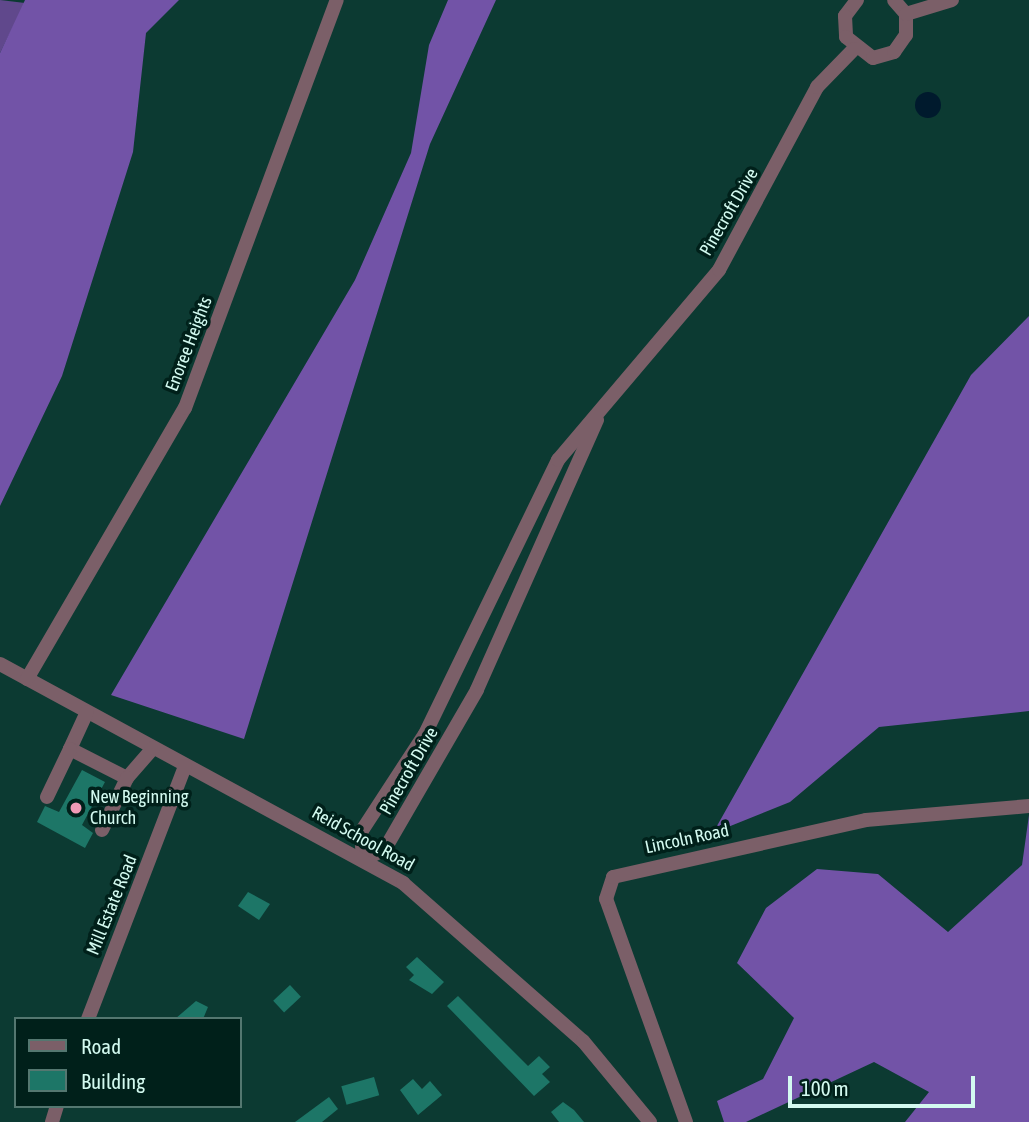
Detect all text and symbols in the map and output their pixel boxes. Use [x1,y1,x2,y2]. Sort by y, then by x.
street label: Pinecroft Drive [695,164,763,260]
street label: Enoree Heights [161,294,217,394]
street label: Pinecroft Drive [375,723,443,819]
place label: New Beginning Church [90,787,188,830]
marker: New Beginning Church [68,800,84,816]
street label: Reid School Road [308,802,418,876]
street label: Lincoln Road [643,820,731,858]
street label: Mill Estate Road [82,852,142,958]
legend [14,1017,242,1108]
text: Road [81,1034,121,1058]
scale bar [791,1062,978,1106]
text: Building [81,1069,145,1093]
text: 100 m [801,1076,849,1100]

